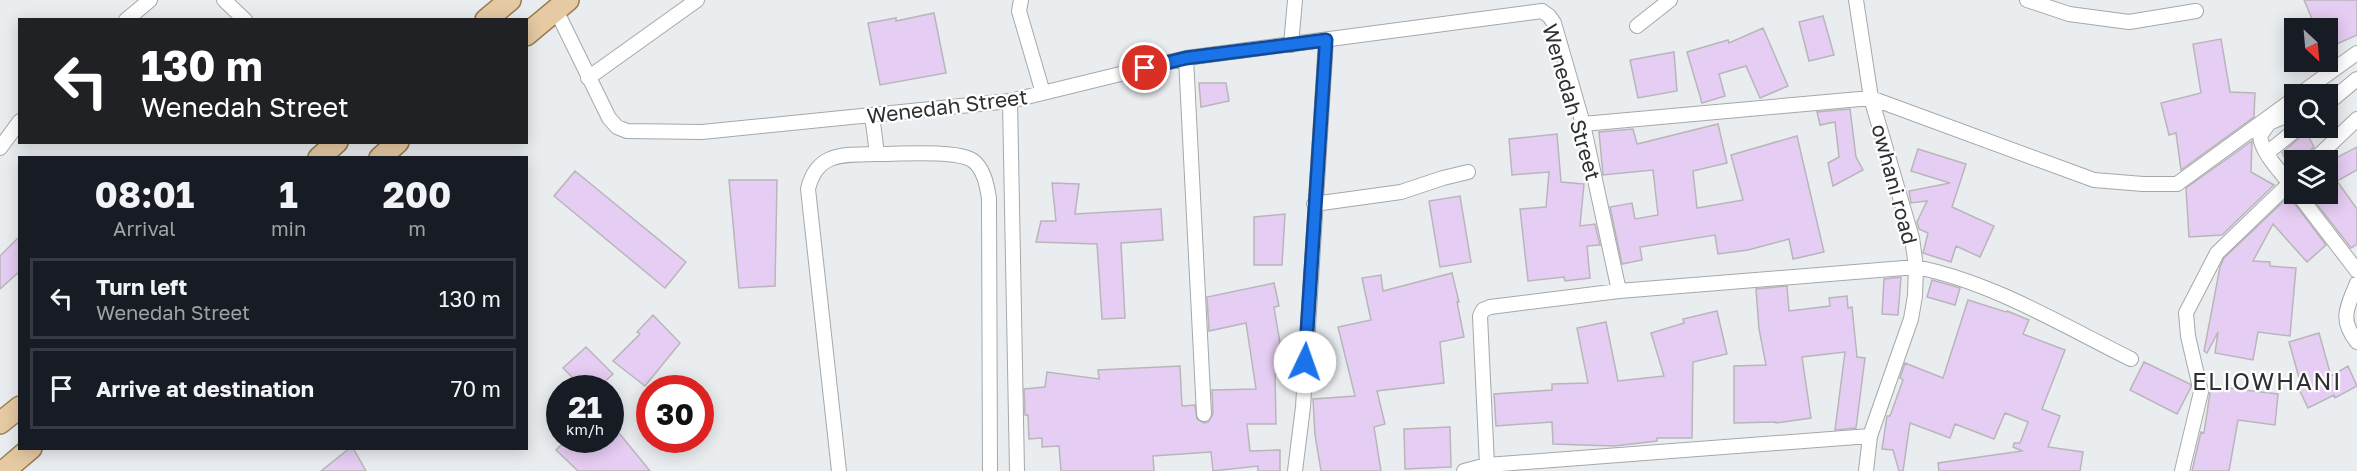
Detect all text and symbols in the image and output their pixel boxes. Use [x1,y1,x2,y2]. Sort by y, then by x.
north arrow [2284,18,2338,72]
map controls [2284,18,2338,204]
street label: Wenedah Street [1537,21,1607,183]
text: 130 m [141,40,263,90]
icon: left [42,42,120,120]
pin [1119,42,1170,93]
icon: arrive [1128,51,1161,84]
street label: Wenedah Street [865,83,1029,129]
button: search [2284,84,2338,138]
text: Wenedah Street [141,91,349,123]
street label: owhani road [1866,121,1924,247]
button: layers [2284,150,2338,204]
text: 08:01 [94,173,194,216]
text: 1 [279,173,298,216]
text: 200 [383,173,452,216]
text: Arrival [113,216,176,240]
text: min [271,216,306,240]
text: m [408,216,426,240]
text: Turn left [96,273,187,300]
icon: left [45,282,78,315]
text: 130 m [439,285,501,312]
text: Wenedah Street [96,300,250,324]
position arrow [1273,330,1337,394]
district label: ELIOWHANI [2192,366,2342,395]
icon: arrive [45,372,78,405]
text: Arrive at destination [96,375,314,402]
text: 70 m [451,375,501,402]
speed limit sign: 30 [636,375,714,453]
text: 21 [568,389,602,425]
text: km/h [566,420,604,438]

